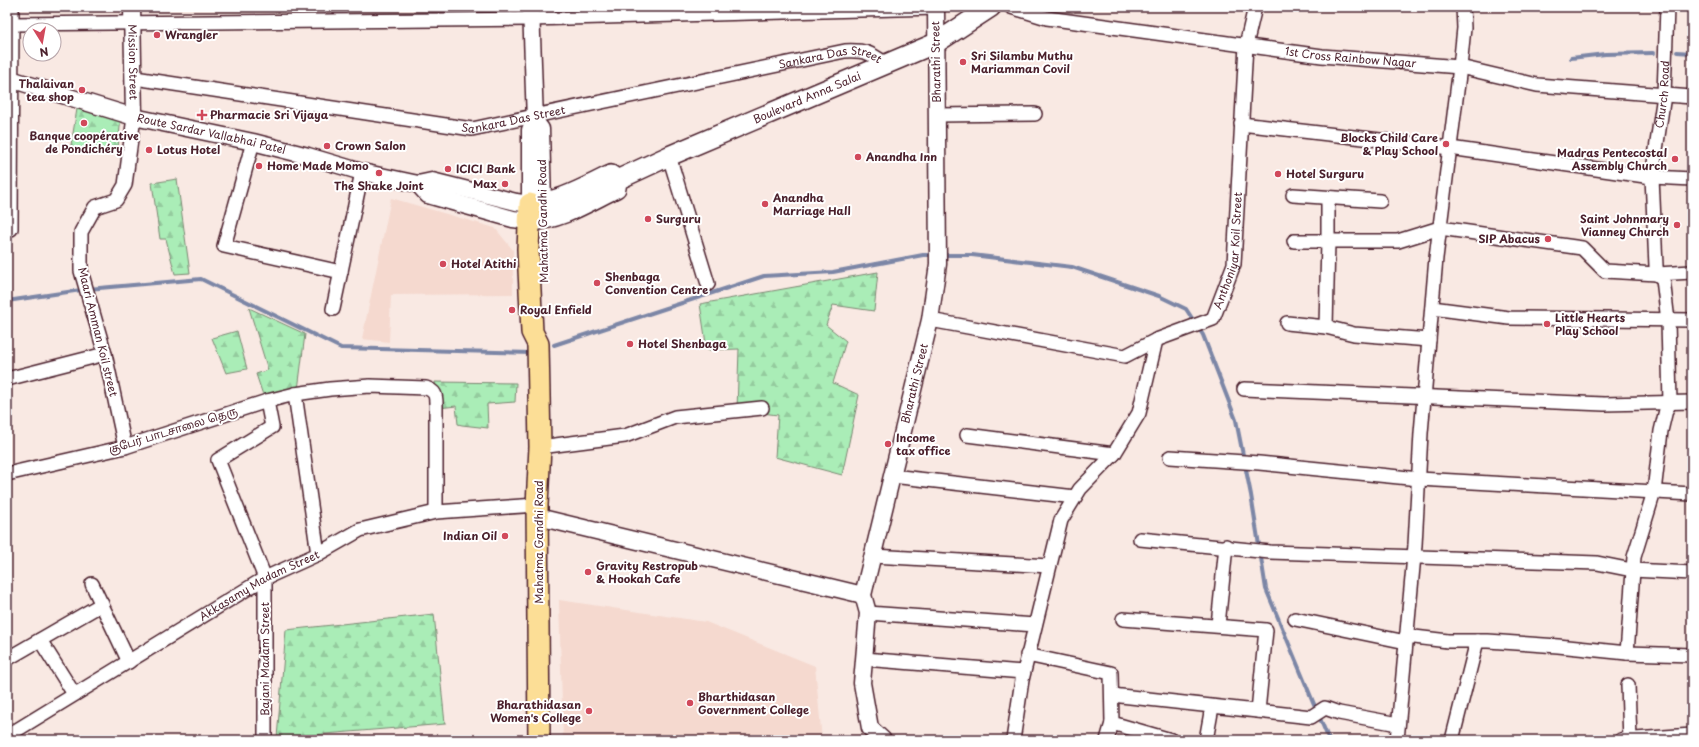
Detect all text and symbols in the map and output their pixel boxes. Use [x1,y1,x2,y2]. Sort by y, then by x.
street label: Bharathi Street [926,21,945,103]
north arrow [22,22,62,62]
street label: Mission Street [124,24,143,101]
place label: Wrangler [165,26,218,43]
marker: Wrangler [152,30,162,40]
street label: Sankara Das Street [777,42,886,73]
street label: 1st Cross Rainbow Nagar [1284,42,1417,72]
text: N [38,43,50,62]
place label: Sri Silambu Muthu Mariamman Covil [971,47,1073,77]
marker: Sri Silambu Muthu Mariamman Covil [958,57,968,67]
street label: Church Road [1650,60,1673,129]
street label: Boulevard Anna Salai [750,67,863,128]
place label: Thalaivan tea shop [19,75,74,105]
marker: Thalaivan tea shop [77,85,87,95]
street label: Sankara Das Street [460,101,567,137]
place label: Pharmacie Sri Vijaya [210,106,329,123]
street label: Route Sardar Vallabhai Patel [135,109,288,158]
marker: Pharmacie Sri Vijaya [197,110,207,120]
marker: Banque coopérative de Pondichéry [79,118,89,128]
place label: Banque coopérative de Pondichéry [29,127,139,157]
place label: Blocks Child Care & Play School [1340,129,1438,159]
place label: Crown Salon [335,137,406,154]
marker: Blocks Child Care & Play School [1441,139,1451,149]
place label: Lotus Hotel [157,141,220,158]
marker: Crown Salon [322,141,332,151]
place label: Madras Pentecostal Assembly Church [1557,144,1667,174]
marker: Lotus Hotel [144,145,154,155]
place label: Anandha Inn [865,148,937,165]
marker: Anandha Inn [853,152,863,162]
marker: Madras Pentecostal Assembly Church [1670,154,1680,164]
place label: Home Made Momo [267,157,369,174]
street label: Mahatma Gandhi Road [533,159,552,283]
place label: ICICI Bank [456,160,516,177]
marker: Home Made Momo [254,161,264,171]
marker: ICICI Bank [443,164,453,174]
place label: Hotel Surguru [1286,165,1364,182]
marker: The Shake Joint [374,168,384,178]
marker: Hotel Surguru [1273,169,1283,179]
place label: Max [473,175,497,192]
place label: The Shake Joint [334,177,424,194]
marker: Max [500,179,510,189]
place label: Anandha Marriage Hall [772,189,851,219]
street label: Anthoniyar Koil Street [1209,191,1246,311]
marker: Anandha Marriage Hall [760,199,770,209]
place label: Surguru [656,210,701,227]
place label: Saint Johnmary Vianney Church [1580,210,1669,240]
marker: Surguru [643,214,653,224]
marker: Saint Johnmary Vianney Church [1672,220,1682,230]
place label: SIP Abacus [1478,230,1541,247]
marker: SIP Abacus [1543,234,1553,244]
place label: Hotel Atithi [451,255,517,272]
marker: Hotel Atithi [438,259,448,269]
street label: Maari Amman Koil street [74,265,123,399]
place label: Shenbaga Convention Centre [605,268,708,298]
marker: Shenbaga Convention Centre [592,278,602,288]
place label: Royal Enfield [520,301,592,318]
marker: Royal Enfield [507,305,517,315]
place label: Little Hearts Play School [1555,309,1626,339]
marker: Little Hearts Play School [1542,319,1552,329]
place label: Hotel Shenbaga [638,335,727,352]
marker: Hotel Shenbaga [625,339,635,349]
street label: Bharathi Street [896,342,932,425]
street label: குபேர் பாடசாலை தெரு [106,402,240,457]
place label: Income tax office [896,429,951,459]
marker: Income tax office [883,439,893,449]
street label: Mahatma Gandhi Road [530,480,547,604]
place label: Indian Oil [443,527,497,544]
marker: Indian Oil [500,531,510,541]
street label: Akkasamy Madam Street [195,545,322,625]
place label: Gravity Restropub & Hookah Cafe [596,557,698,587]
marker: Gravity Restropub & Hookah Cafe [583,567,593,577]
street label: Bajani Madam Street [256,602,273,716]
place label: Bharthidasan Government College [698,688,809,718]
place label: Bharathidasan Women's College [490,696,581,726]
marker: Bharthidasan Government College [685,698,695,708]
marker: Bharathidasan Women's College [584,706,594,716]

